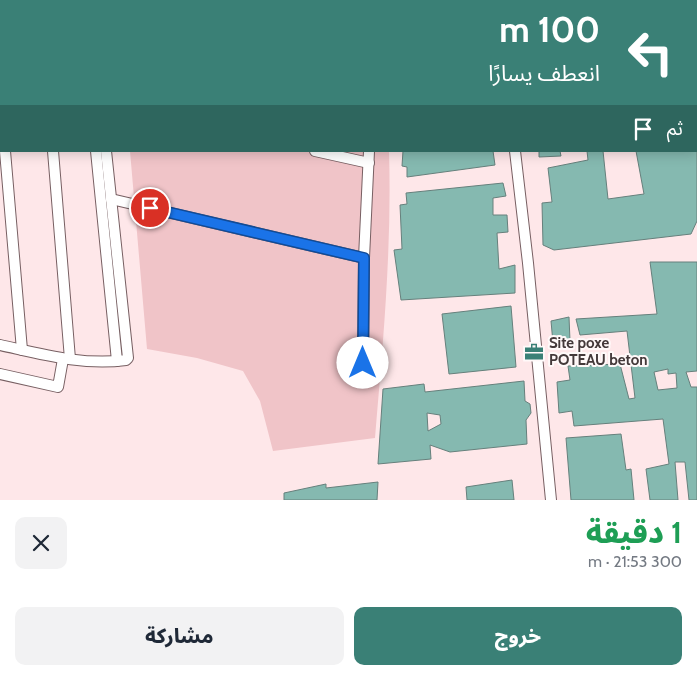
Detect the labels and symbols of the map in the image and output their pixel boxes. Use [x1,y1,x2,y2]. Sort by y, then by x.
pin [129,187,171,229]
place label: Site poxe POTEAU beton [549,334,648,369]
position arrow [336,336,388,388]
office icon: Site poxe POTEAU beton [523,341,545,363]

